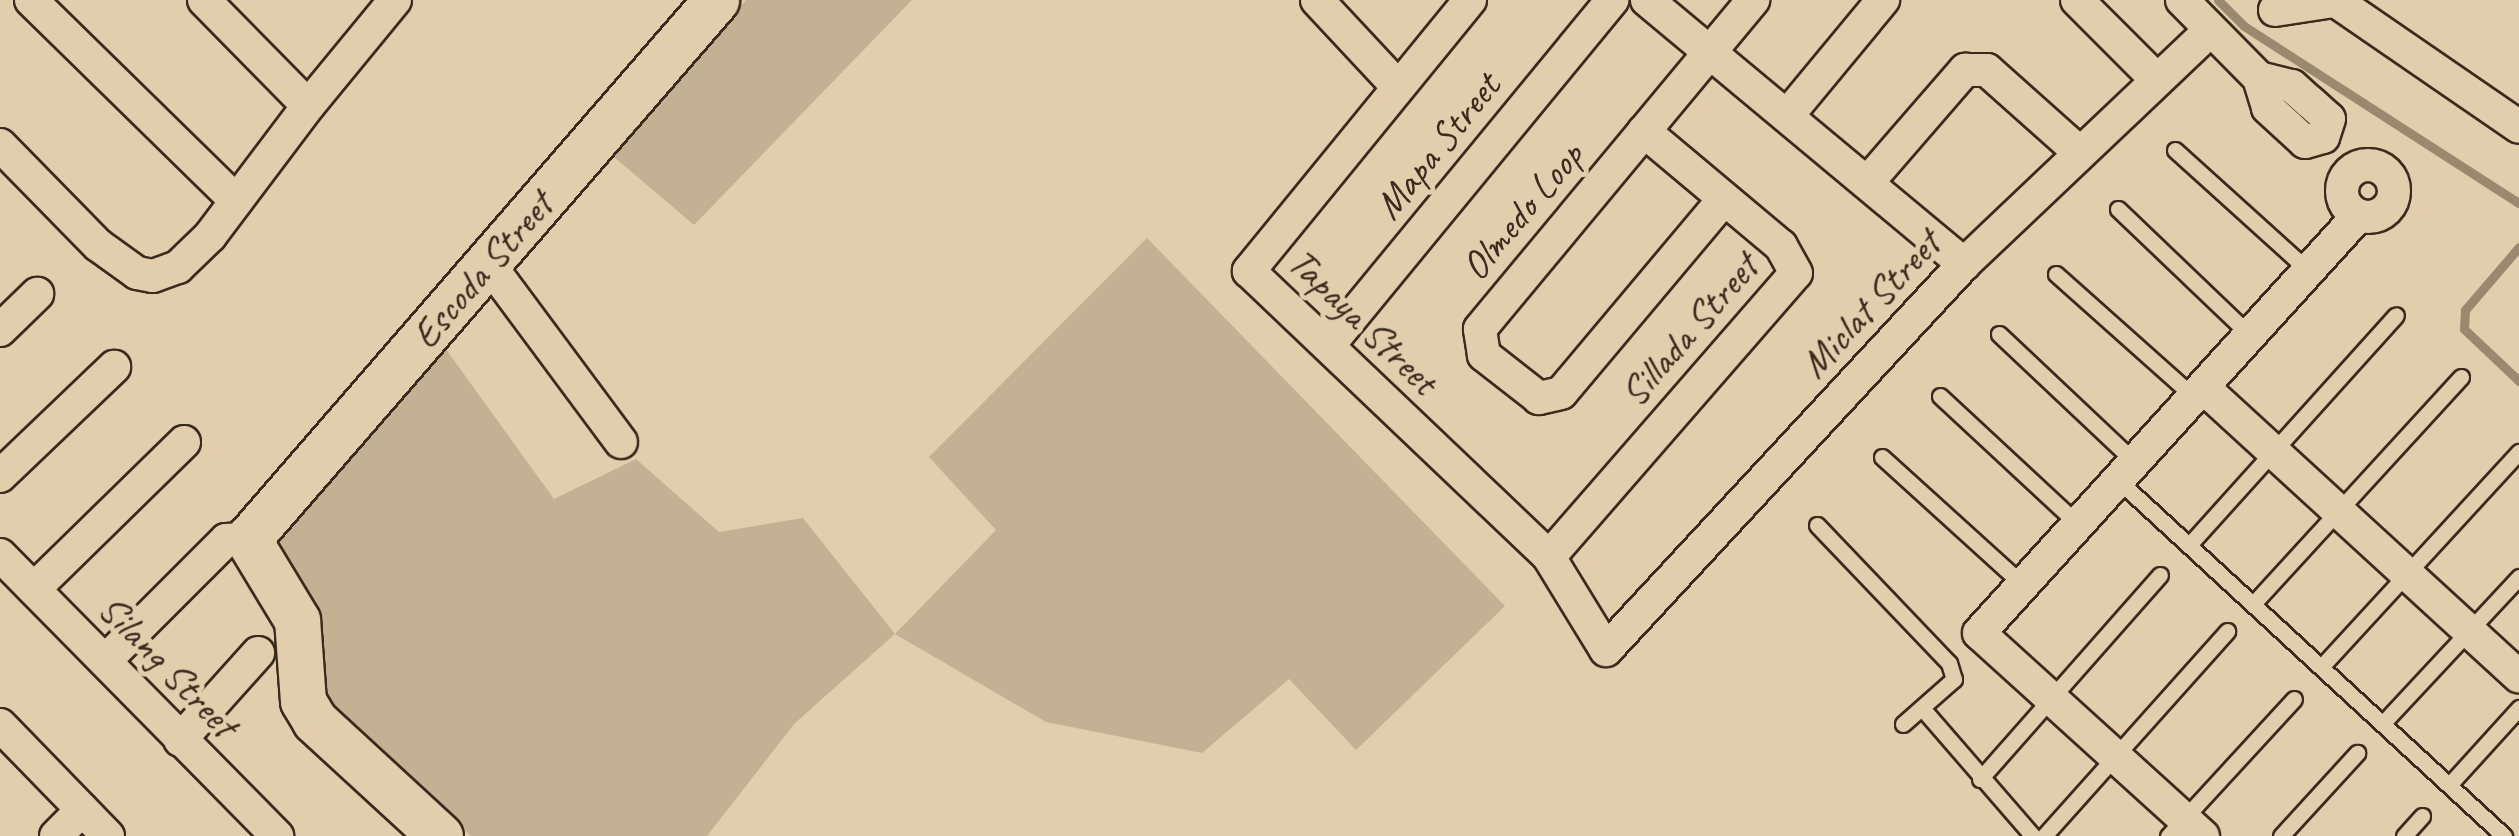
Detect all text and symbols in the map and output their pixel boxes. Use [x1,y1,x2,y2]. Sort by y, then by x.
street label: Mapa Street [1364,63,1510,229]
street label: Olmedo Loop [1451,132,1593,290]
street label: Escoda Street [401,182,563,358]
street label: Miclat Street [1790,220,1950,388]
street label: Tapaya Street [1278,238,1448,404]
street label: Sillada Street [1610,244,1768,416]
street label: Silang Street [88,585,248,747]

